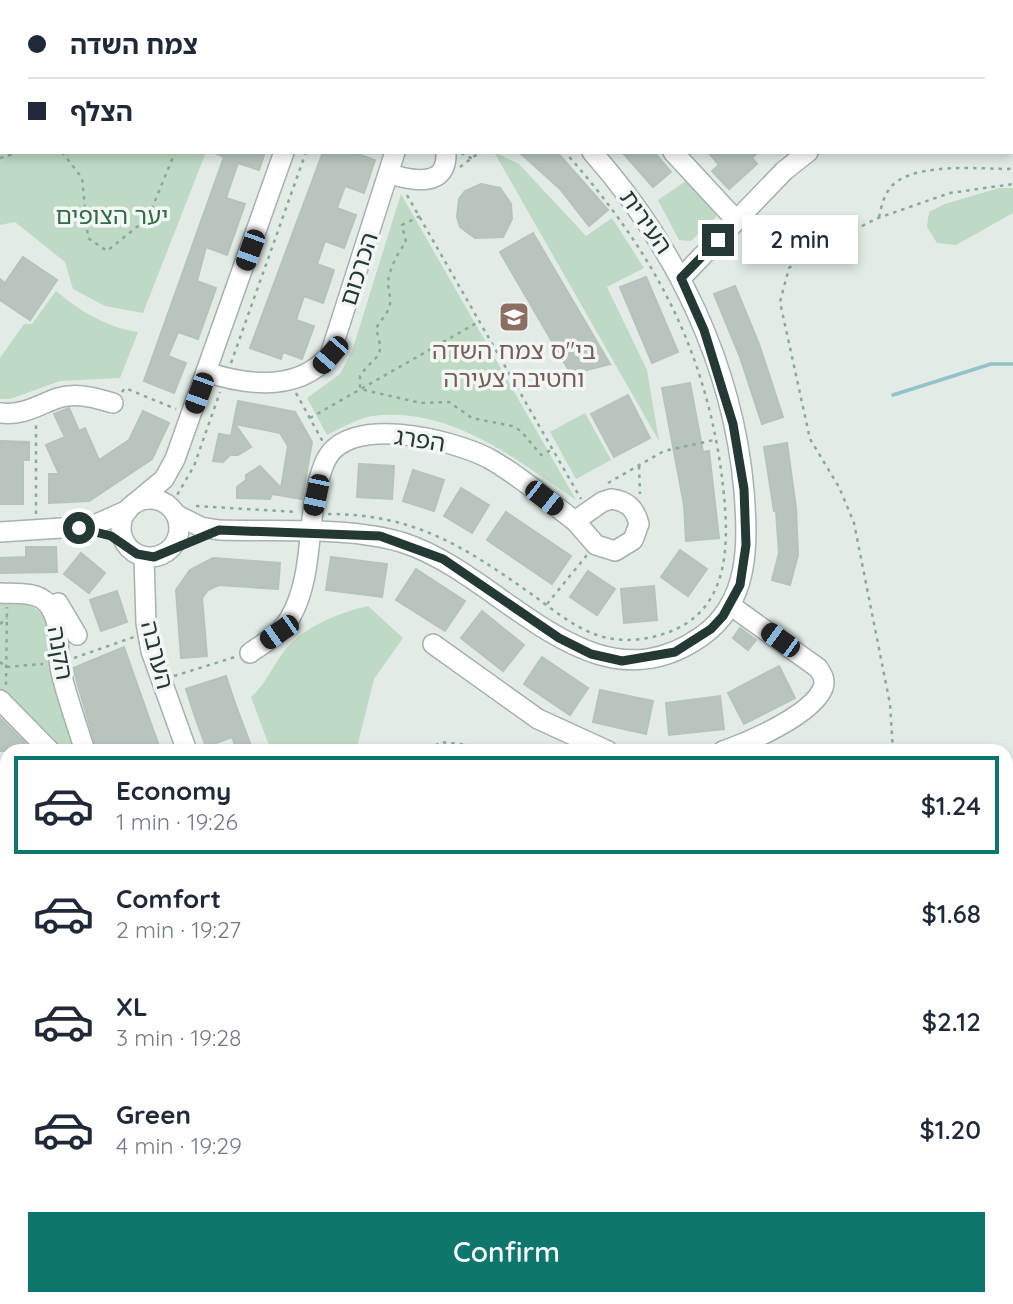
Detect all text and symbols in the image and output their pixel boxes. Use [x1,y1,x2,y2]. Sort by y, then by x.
text: צמח השדה [70,28,198,61]
text: הצלף [70,95,133,128]
street label: העירית [614,184,680,259]
park label: יער הצופים [56,200,168,230]
callout: 2 min [742,216,858,264]
route end [702,224,734,256]
text: 2 min [770,225,830,254]
car [233,227,268,273]
street label: הכרכום [332,228,384,309]
school or university icon: בי"ס צמח השדה וחטיבה צעירה [497,300,531,334]
car [309,332,352,378]
place label: בי"ס צמח השדה וחטיבה צעירה [432,335,596,393]
car [182,370,217,416]
street label: הפרג [393,420,448,458]
car [302,472,331,518]
car [521,477,568,519]
route start [63,512,95,544]
car [256,611,303,653]
street label: הערבה [135,617,181,692]
car [757,619,804,661]
street label: הקנה [42,624,80,682]
icon: car [32,774,95,837]
text: Economy [116,774,231,807]
text: $1.24 [921,789,981,822]
text: 1 min · 19:26 [116,807,238,836]
icon: car [32,882,95,945]
text: Comfort [116,882,221,915]
text: $1.68 [922,897,981,930]
text: 2 min · 19:27 [116,915,241,944]
icon: car [32,990,95,1053]
text: XL [116,990,148,1023]
text: $2.12 [922,1005,981,1038]
text: 3 min · 19:28 [116,1023,241,1052]
icon: car [32,1098,95,1161]
text: Green [116,1098,191,1131]
text: $1.20 [919,1113,981,1146]
text: 4 min · 19:29 [116,1131,242,1160]
button: Confirm [28,1212,985,1292]

